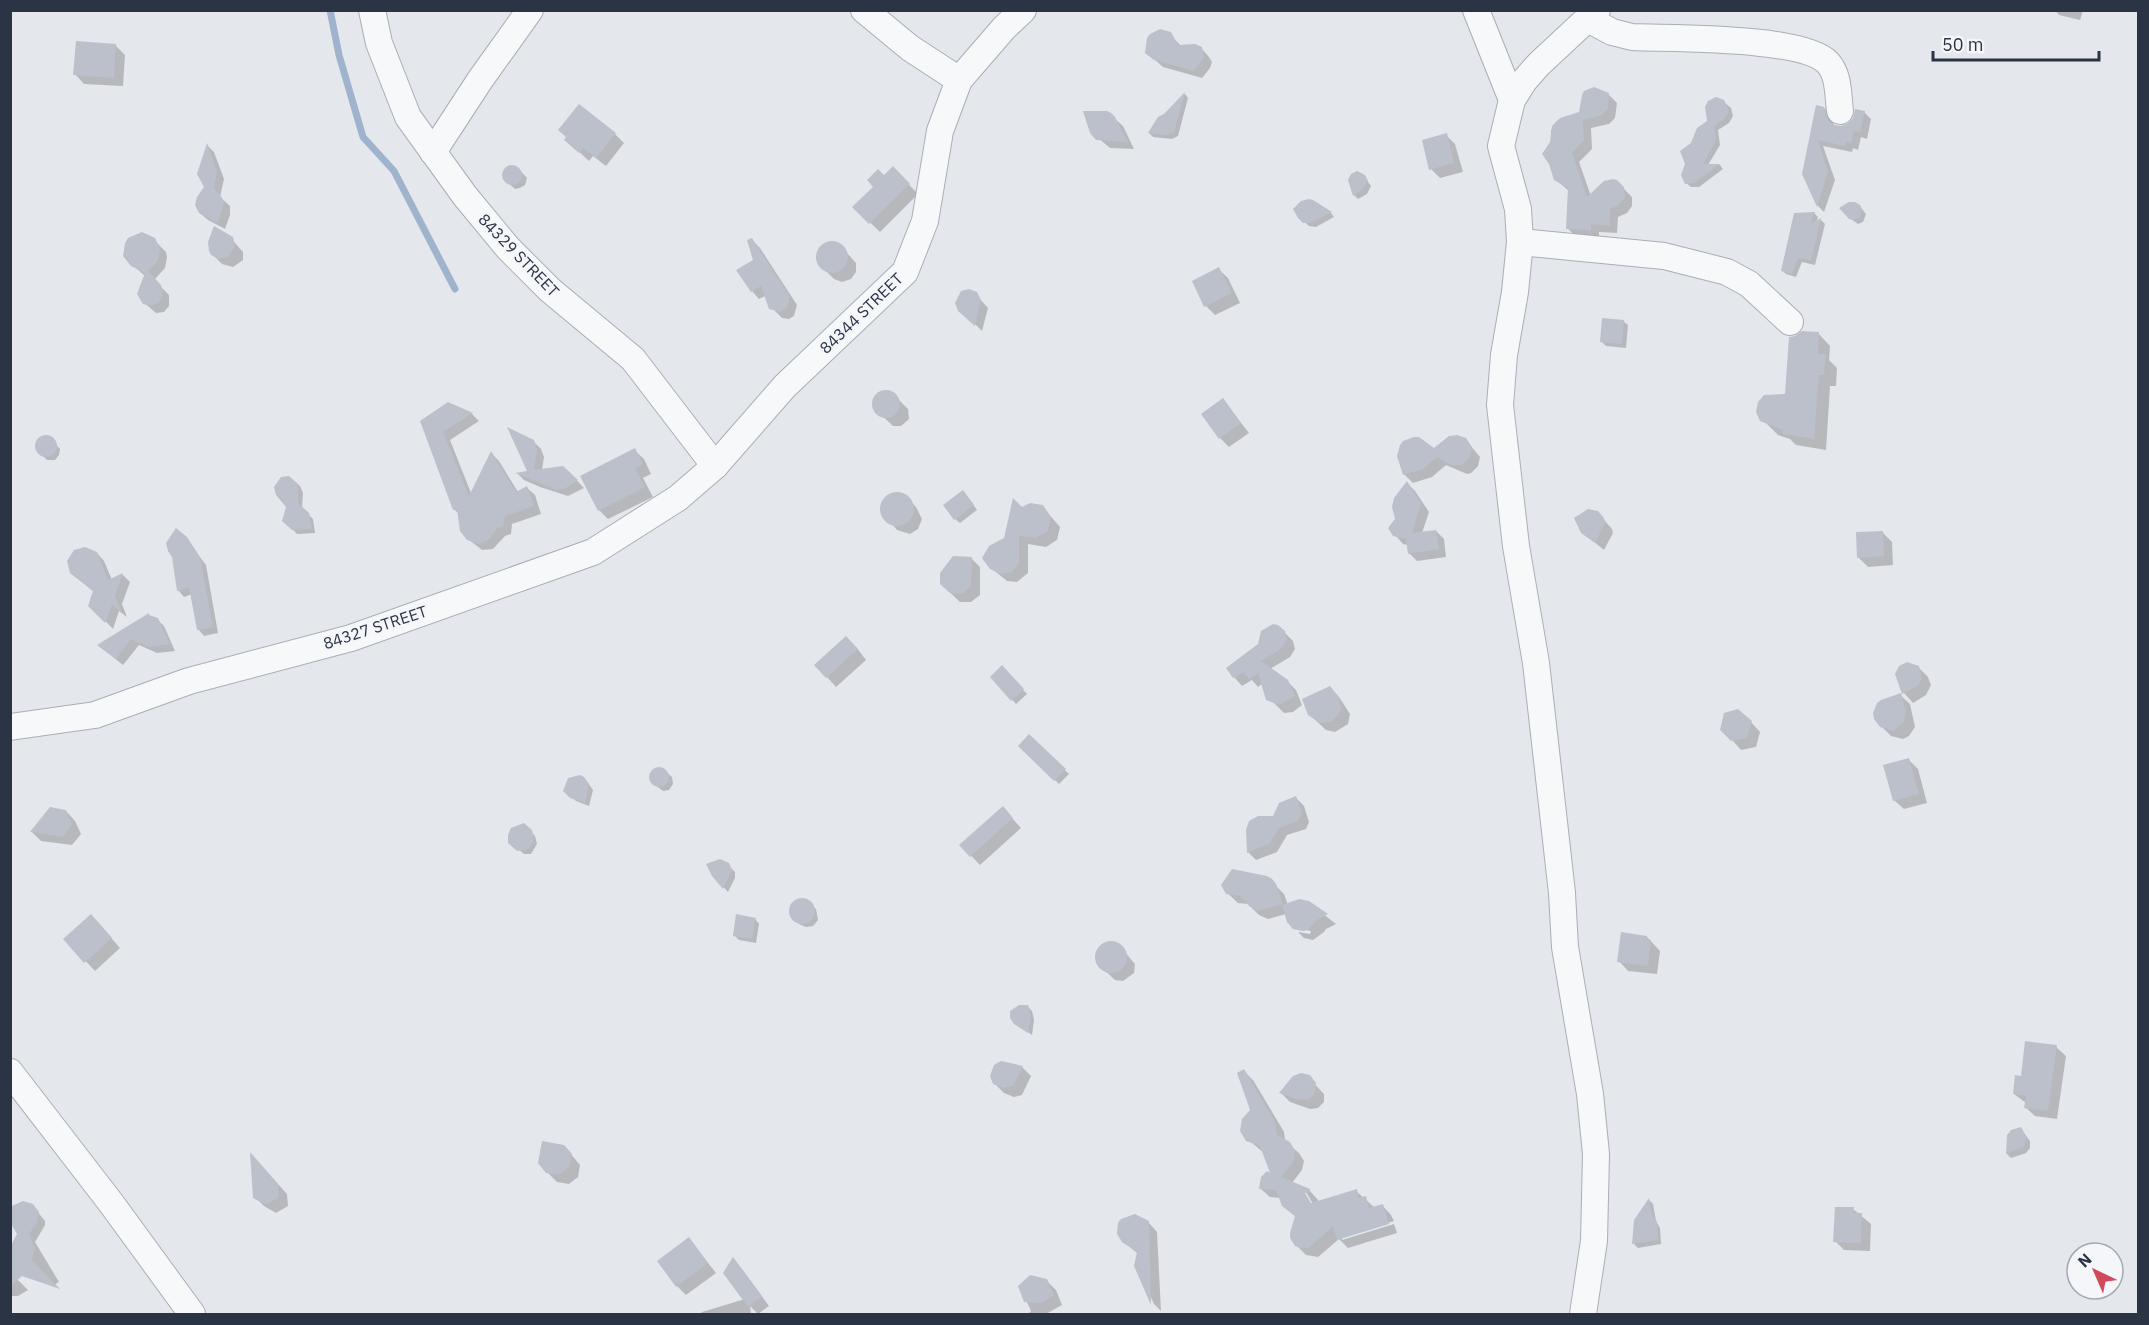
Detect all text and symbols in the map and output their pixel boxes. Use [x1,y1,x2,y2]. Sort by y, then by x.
scale bar [1933,24,2100,62]
text: 50 m [1942,33,1984,56]
street label: 84329 STREET [474,209,564,301]
street label: 84344 STREET [815,268,907,358]
street label: 84327 STREET [321,601,429,653]
north arrow [2065,1241,2125,1301]
text: N [2073,1249,2096,1271]

